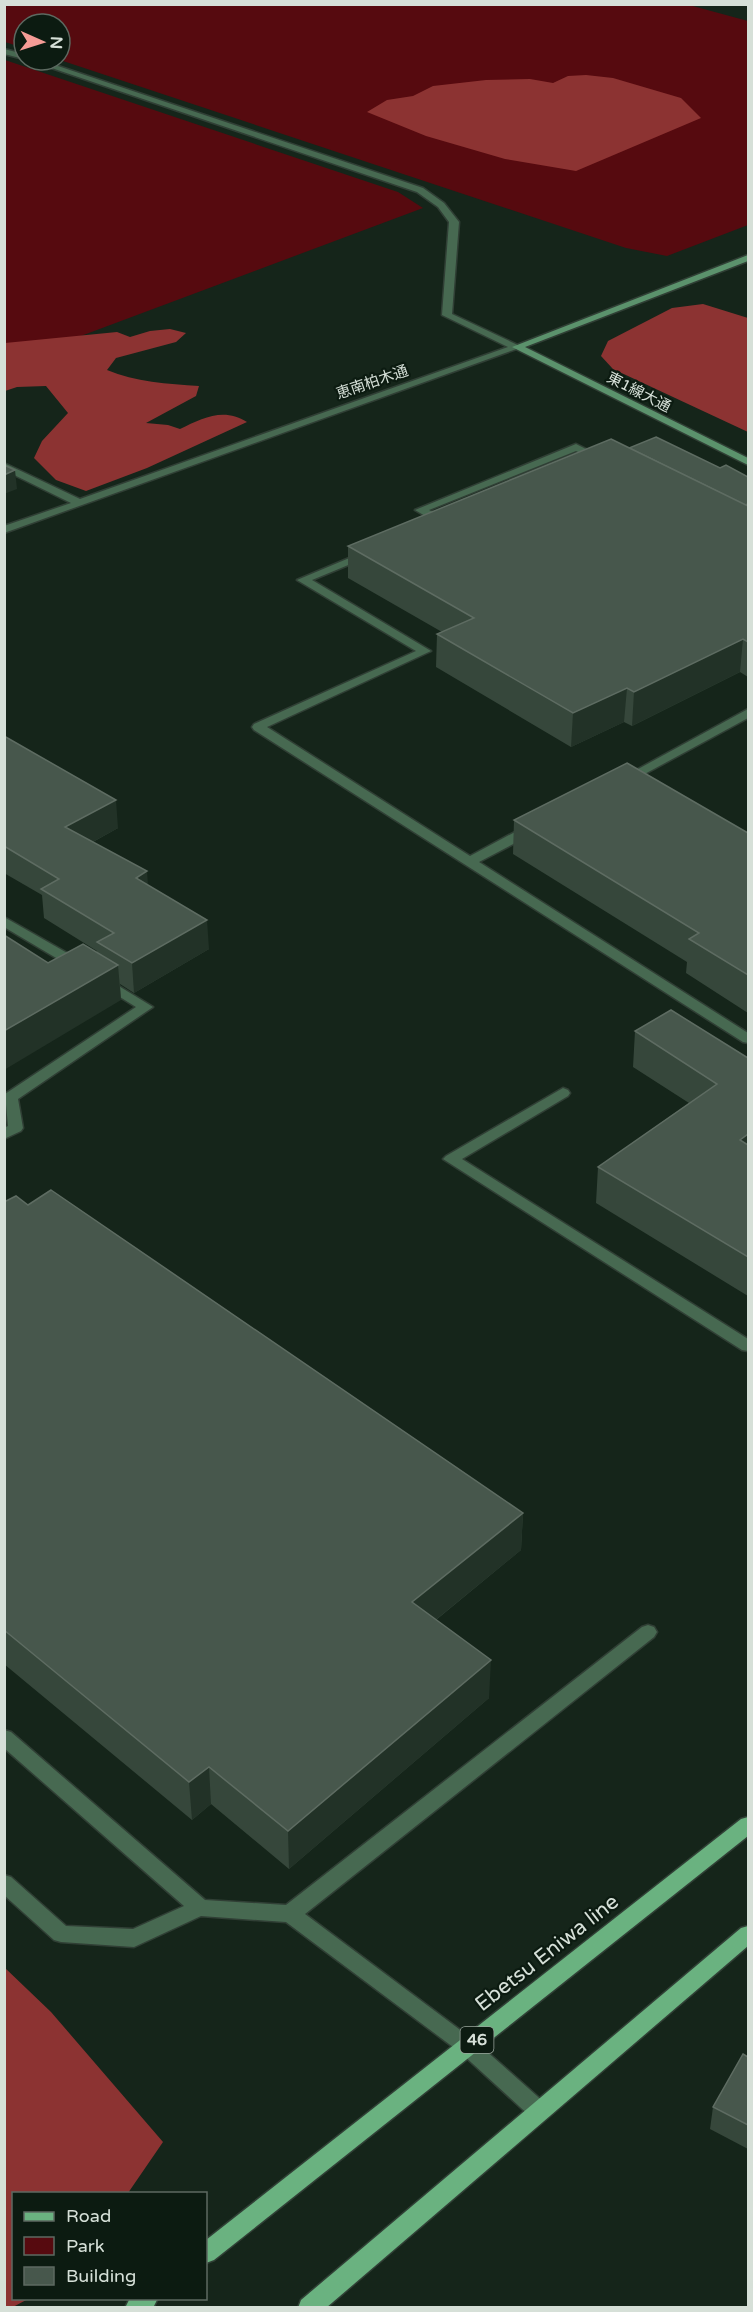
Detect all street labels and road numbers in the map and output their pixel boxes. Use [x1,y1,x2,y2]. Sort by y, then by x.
street label: 恵南柏木通 [334,361,410,403]
street label: 東1線大通 [604,368,674,416]
street label: Ebetsu Eniwa line [470,1889,624,2017]
road number: 46 [460,2027,494,2053]

